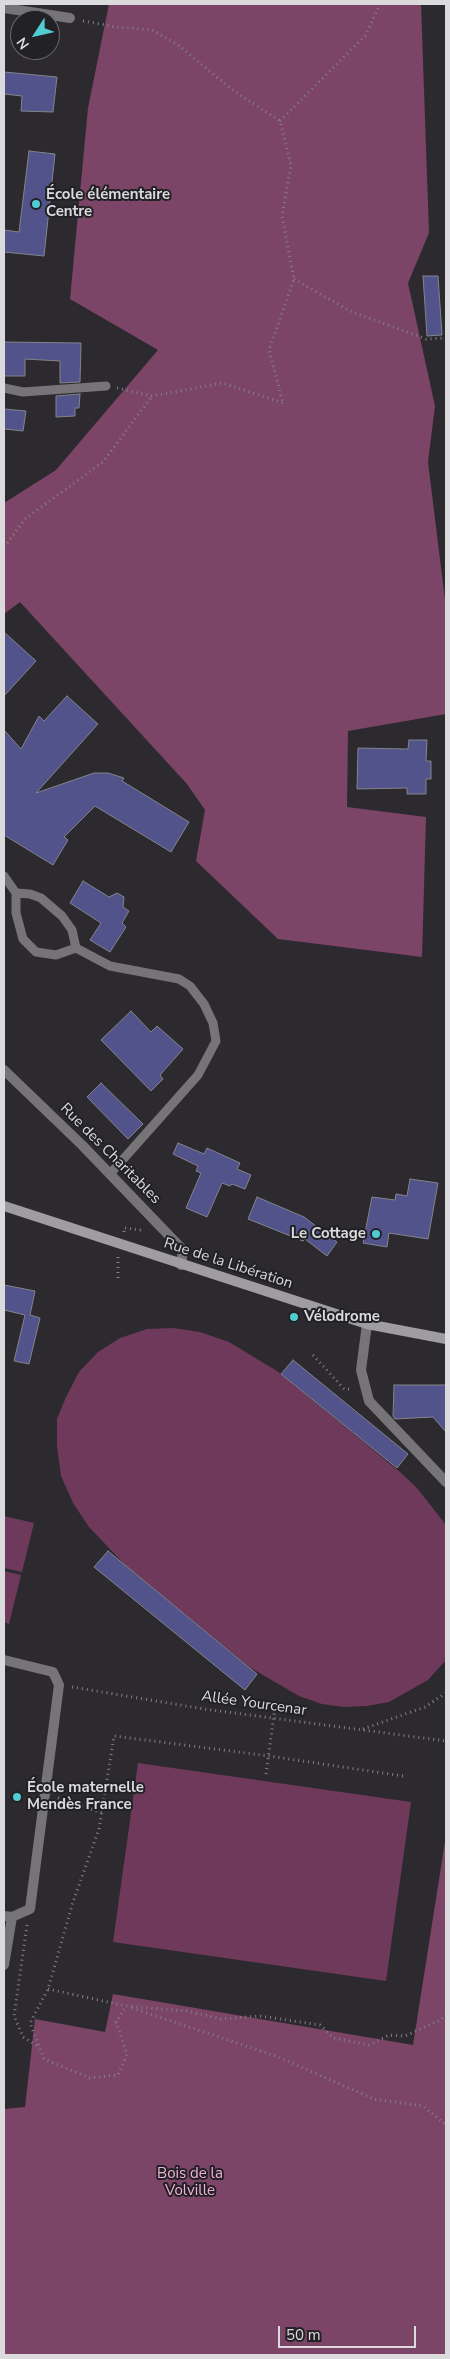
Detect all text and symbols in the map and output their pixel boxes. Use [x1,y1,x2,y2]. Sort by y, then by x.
north arrow [10,10,60,60]
text: N [12,34,34,53]
place label: École élémentaire Centre [46,186,170,221]
marker: École élémentaire Centre [30,198,42,210]
street label: Rue des Charitables [56,1100,164,1208]
place label: Le Cottage [291,1225,366,1243]
marker: Le Cottage [370,1228,382,1240]
street label: Rue de la Libération [161,1235,295,1293]
place label: Vélodrome [304,1308,380,1326]
marker: Vélodrome [288,1311,300,1323]
street label: Allée Yourcenar [200,1688,308,1720]
place label: École maternelle Mendès France [27,1779,144,1814]
marker: École maternelle Mendès France [11,1791,23,1803]
park label: Bois de la Volville [157,2165,223,2200]
scale bar [280,2316,418,2348]
text: 50 m [286,2325,321,2345]

